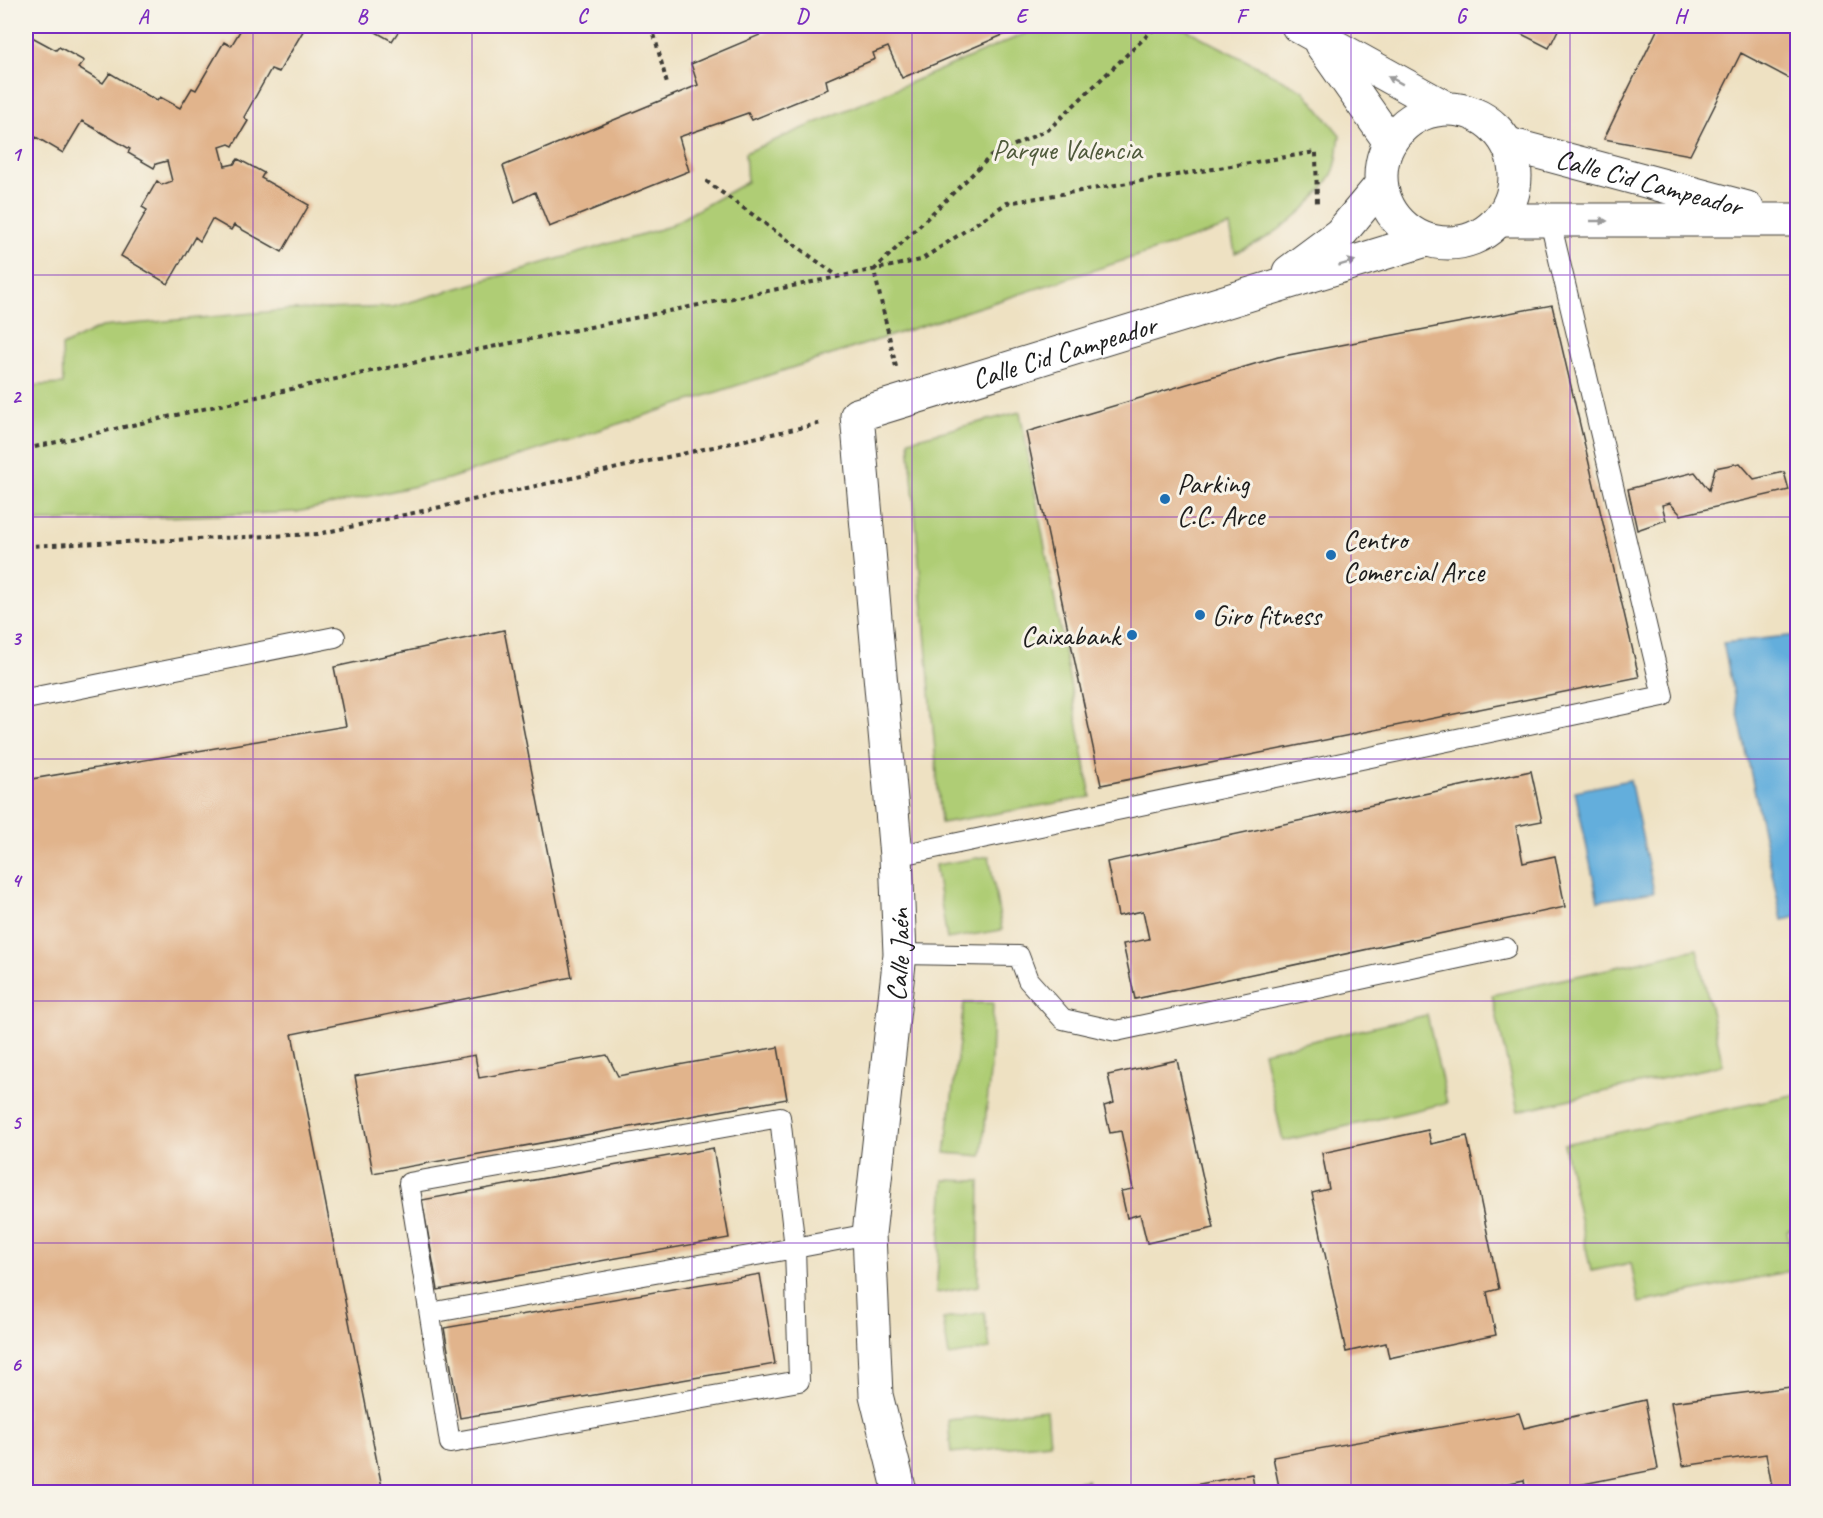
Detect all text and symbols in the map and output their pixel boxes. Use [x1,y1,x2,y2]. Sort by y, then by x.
text: A [138,4,150,29]
text: B [357,4,369,29]
text: C [577,4,589,29]
text: D [796,4,810,29]
text: E [1016,4,1030,29]
text: F [1236,4,1250,29]
text: G [1456,4,1469,29]
text: H [1674,4,1689,29]
one-way arrow [1386,75,1403,85]
park label: Parque Valencia [992,132,1143,167]
street label: Calle Cid Campeador [1552,140,1749,224]
text: 1 [12,142,23,167]
one-way arrow [1590,216,1609,226]
one-way arrow [1338,258,1356,267]
street label: Calle Cid Campeador [967,306,1163,396]
text: 2 [12,384,23,409]
place label: Parking C.C. Arce [1177,466,1266,533]
marker: Parking C.C. Arce [1158,492,1172,506]
place label: Centro Comercial Arce [1343,522,1486,589]
marker: Centro Comercial Arce [1324,548,1338,562]
place label: Giro fitness [1212,598,1323,633]
marker: Giro fitness [1193,608,1207,622]
place label: Caixabank [1021,618,1123,653]
text: 3 [12,626,23,651]
marker: Caixabank [1125,628,1139,642]
text: 4 [12,868,24,893]
street label: Calle Jaén [877,906,918,1003]
text: 5 [12,1110,23,1135]
text: 6 [11,1352,22,1377]

